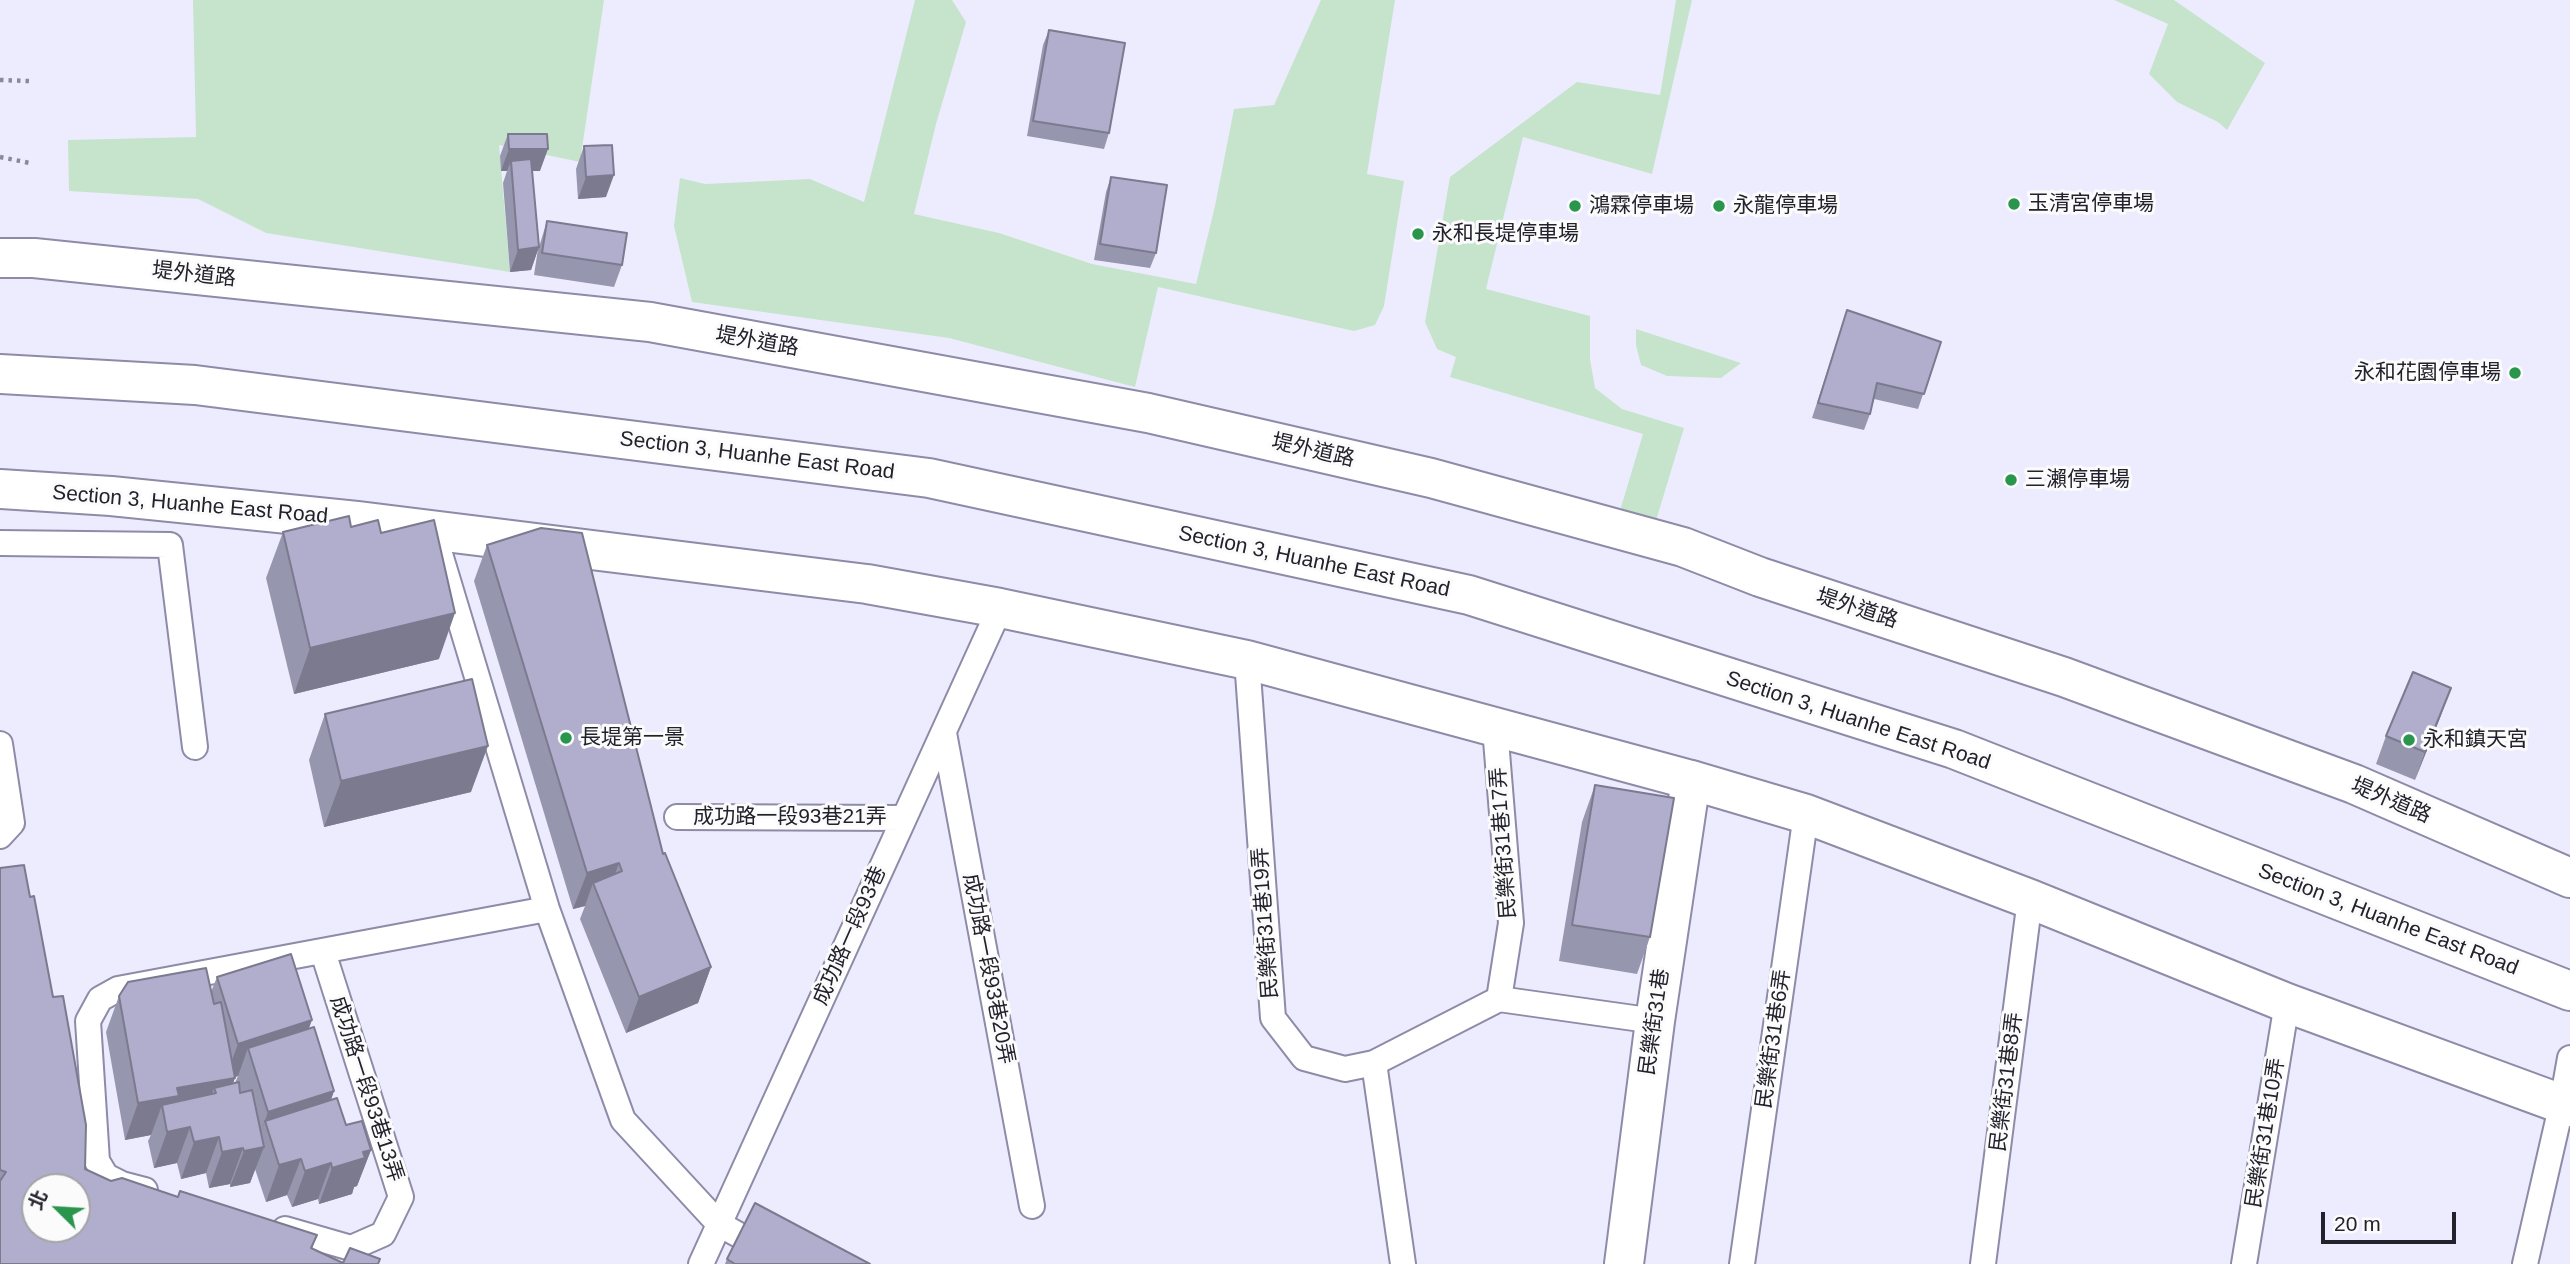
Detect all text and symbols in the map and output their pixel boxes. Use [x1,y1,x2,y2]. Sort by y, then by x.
place label: 玉清宮停車場 [2028,191,2154,217]
place label: 鴻霖停車場 [1589,193,1694,219]
place label: 永龍停車場 [1733,193,1838,219]
marker: 玉清宮停車場 [2006,196,2022,212]
marker: 鴻霖停車場 [1567,198,1583,214]
marker: 永龍停車場 [1711,198,1727,214]
place label: 永和長堤停車場 [1432,221,1579,247]
marker: 永和長堤停車場 [1410,226,1426,242]
street label: 堤外道路 [151,258,237,292]
street label: 堤外道路 [713,322,801,362]
place label: 永和花園停車場 [2354,360,2501,386]
marker: 永和花園停車場 [2507,365,2523,381]
street label: Section 3, Huanhe East Road [618,427,896,485]
street label: 堤外道路 [1269,429,1357,473]
place label: 三瀨停車場 [2025,467,2130,493]
marker: 三瀨停車場 [2003,472,2019,488]
street label: Section 3, Huanhe East Road [51,480,329,530]
street label: Section 3, Huanhe East Road [1176,521,1452,603]
street label: 堤外道路 [1813,584,1901,634]
street label: Section 3, Huanhe East Road [1723,666,1993,776]
place label: 長堤第一景 [580,725,685,751]
place label: 永和鎮天宮 [2423,727,2528,753]
marker: 長堤第一景 [558,730,574,746]
marker: 永和鎮天宮 [2401,732,2417,748]
street label: 民樂街31巷17弄 [1486,766,1522,920]
street label: 堤外道路 [2347,773,2435,829]
street label: 成功路一段93巷21弄 [693,804,887,830]
street label: 民樂街31巷19弄 [1248,846,1284,1000]
street label: Section 3, Huanhe East Road [2254,859,2522,981]
street label: 成功路一段93巷 [808,863,892,1009]
street label: 成功路一段93巷20弄 [957,872,1019,1066]
street label: 民樂街31巷 [1635,967,1675,1077]
street label: 民樂街31巷6弄 [1752,968,1796,1110]
street label: 成功路一段93巷13弄 [324,993,408,1185]
street label: 民樂街31巷8弄 [1986,1011,2028,1153]
street label: 民樂街31巷10弄 [2242,1056,2290,1210]
north arrow [21,1173,91,1243]
text: 北 [25,1187,52,1213]
scale bar [2325,1198,2460,1242]
text: 20 m [2334,1212,2381,1235]

